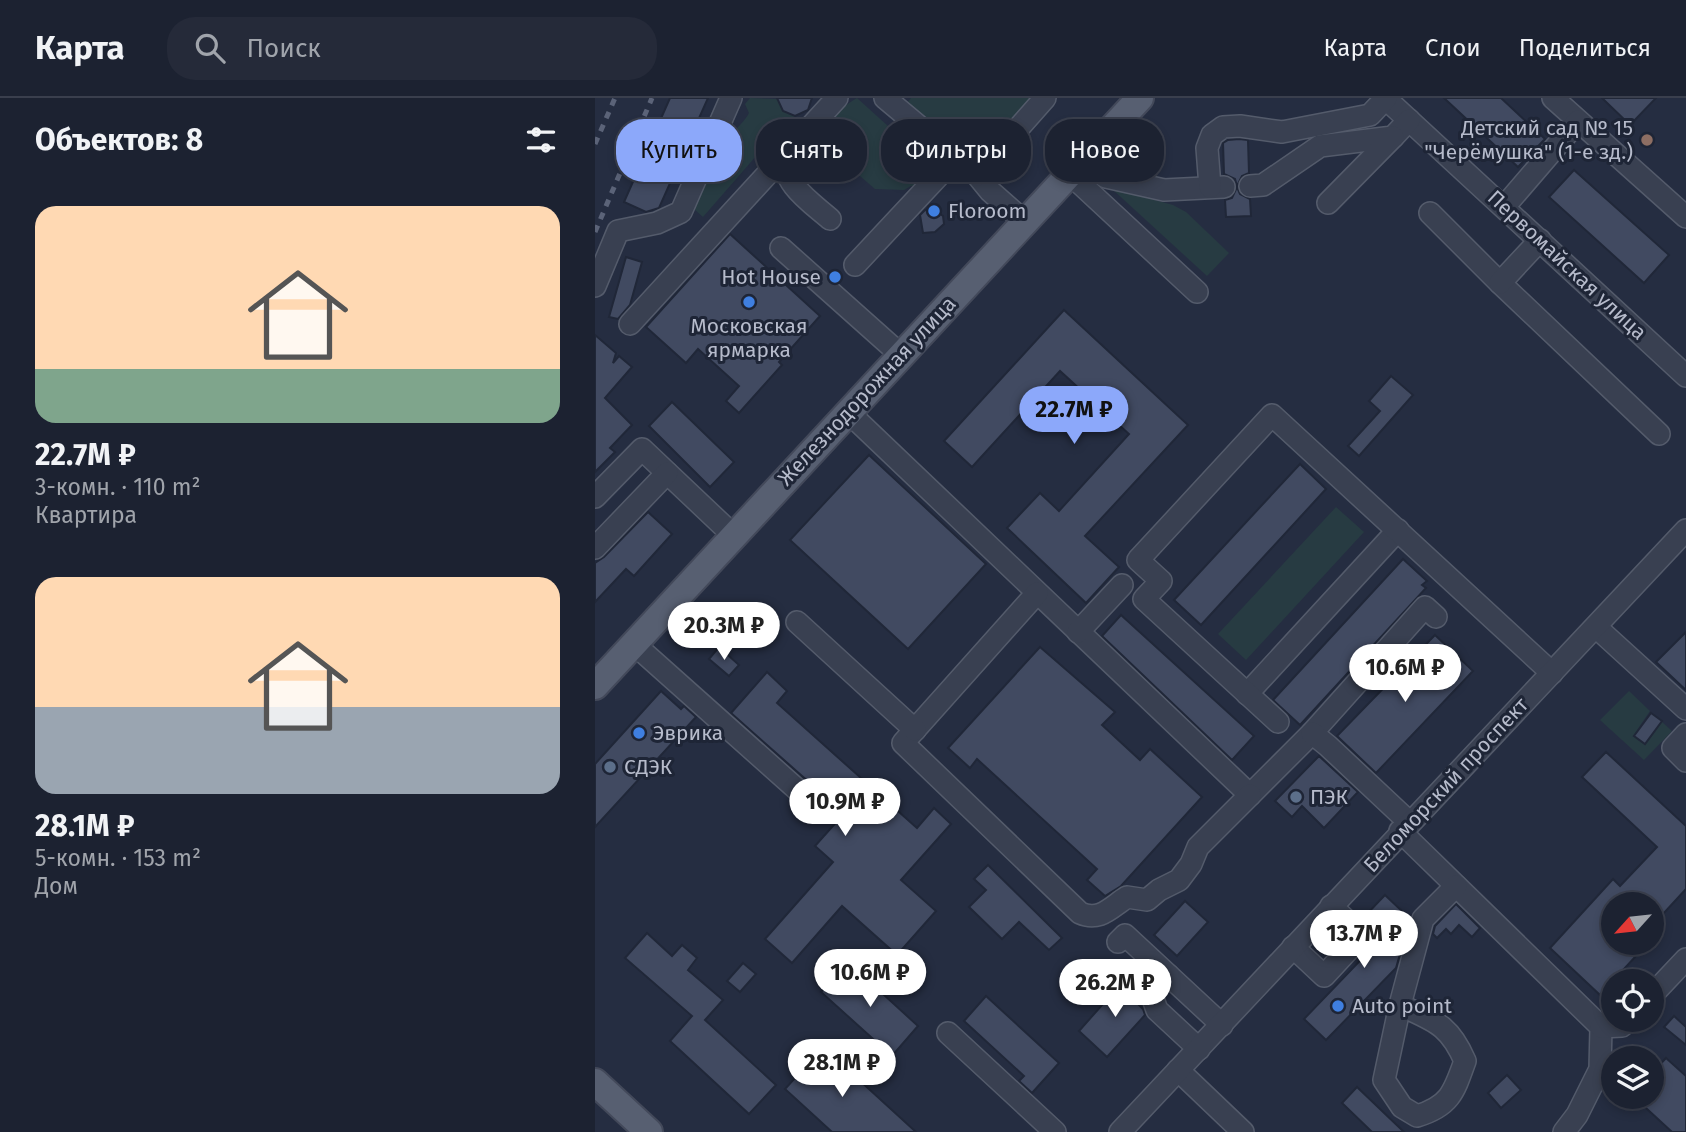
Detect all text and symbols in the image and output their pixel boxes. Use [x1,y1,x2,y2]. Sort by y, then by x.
search box [167,17,657,80]
text: Карта [35,28,125,68]
icon: search [191,29,229,67]
text: Поиск [247,33,321,64]
text: Карта [1323,34,1387,62]
text: Слои [1425,34,1481,62]
text: Поделиться [1519,34,1651,62]
place label: Детский сад № 15 "Черёмушка" (1-е зд.) [1424,115,1633,165]
chip: Купить [616,119,742,182]
chip: Снять [756,119,867,182]
chip: Фильтры [881,119,1031,182]
chip: Новое [1045,119,1164,182]
icon: filters [522,121,560,159]
text: Объектов: 8 [35,122,203,158]
marker: Детский сад № 15 "Черёмушка" (1-е зд.) [1639,132,1655,148]
street label: Первомайская улица [1482,185,1652,345]
place label: Floroom [948,198,1026,224]
marker: Floroom [926,203,942,219]
icon: home [235,252,361,378]
place label: Hot House [721,264,821,290]
marker: Hot House [827,269,843,285]
street label: Железнодорожная улица [772,291,962,491]
marker: Московская ярмарка [741,294,757,310]
place label: Московская ярмарка [691,313,808,363]
pin: 22.7M ₽ [1009,386,1139,446]
text: 22.7M ₽ [1035,395,1113,423]
text: 22.7M ₽ [35,437,136,473]
text: 3-комн. · 110 m² [35,473,201,501]
text: Квартира [35,501,137,529]
pin: 20.3M ₽ [659,602,789,662]
text: 20.3M ₽ [684,611,764,639]
icon: home [235,623,361,749]
pin: 10.6M ₽ [1340,644,1470,704]
text: 10.6M ₽ [1365,653,1445,681]
street label: Беломорский проспект [1358,692,1534,878]
place label: Эврика [653,720,723,746]
marker: Эврика [631,725,647,741]
place label: СДЭК [624,754,673,780]
marker: СДЭК [602,759,618,775]
pin: 10.9M ₽ [780,778,910,838]
place label: ПЭК [1310,784,1348,810]
text: 10.9M ₽ [805,787,885,815]
marker: ПЭК [1288,789,1304,805]
text: 28.1M ₽ [35,808,135,844]
text: 5-комн. · 153 m² [35,844,201,872]
text: Дом [35,872,78,900]
north arrow [1601,892,1664,956]
map controls [1601,892,1664,1109]
pin: 13.7M ₽ [1299,910,1429,970]
text: 13.7M ₽ [1326,919,1402,947]
pin: 10.6M ₽ [805,950,935,1009]
text: 10.6M ₽ [830,958,910,986]
pin: 26.2M ₽ [1050,960,1180,1019]
text: 26.2M ₽ [1075,968,1155,996]
button: locate [1601,969,1664,1032]
place label: Auto point [1352,993,1452,1019]
marker: Auto point [1330,998,1346,1014]
pin: 28.1M ₽ [777,1040,907,1099]
button: layers [1601,1046,1664,1109]
text: 28.1M ₽ [804,1048,880,1076]

